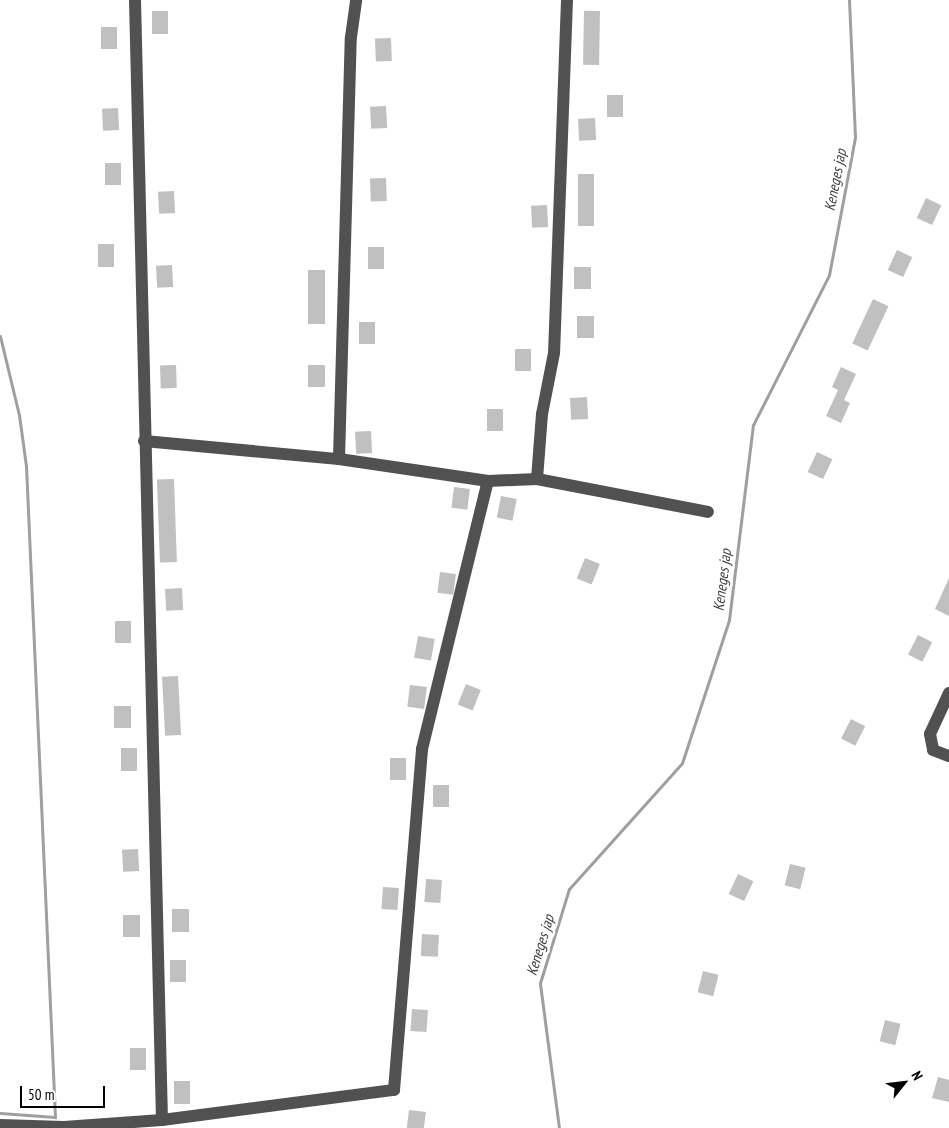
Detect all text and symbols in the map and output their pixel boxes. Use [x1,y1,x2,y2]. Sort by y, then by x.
water label: Keneges jap [820,148,850,212]
water label: Keneges jap [709,548,735,612]
water label: Keneges jap [522,913,558,977]
north arrow [879,1058,929,1108]
text: N [907,1068,927,1083]
scale bar [22,1076,108,1108]
text: 50 m [28,1085,54,1104]

